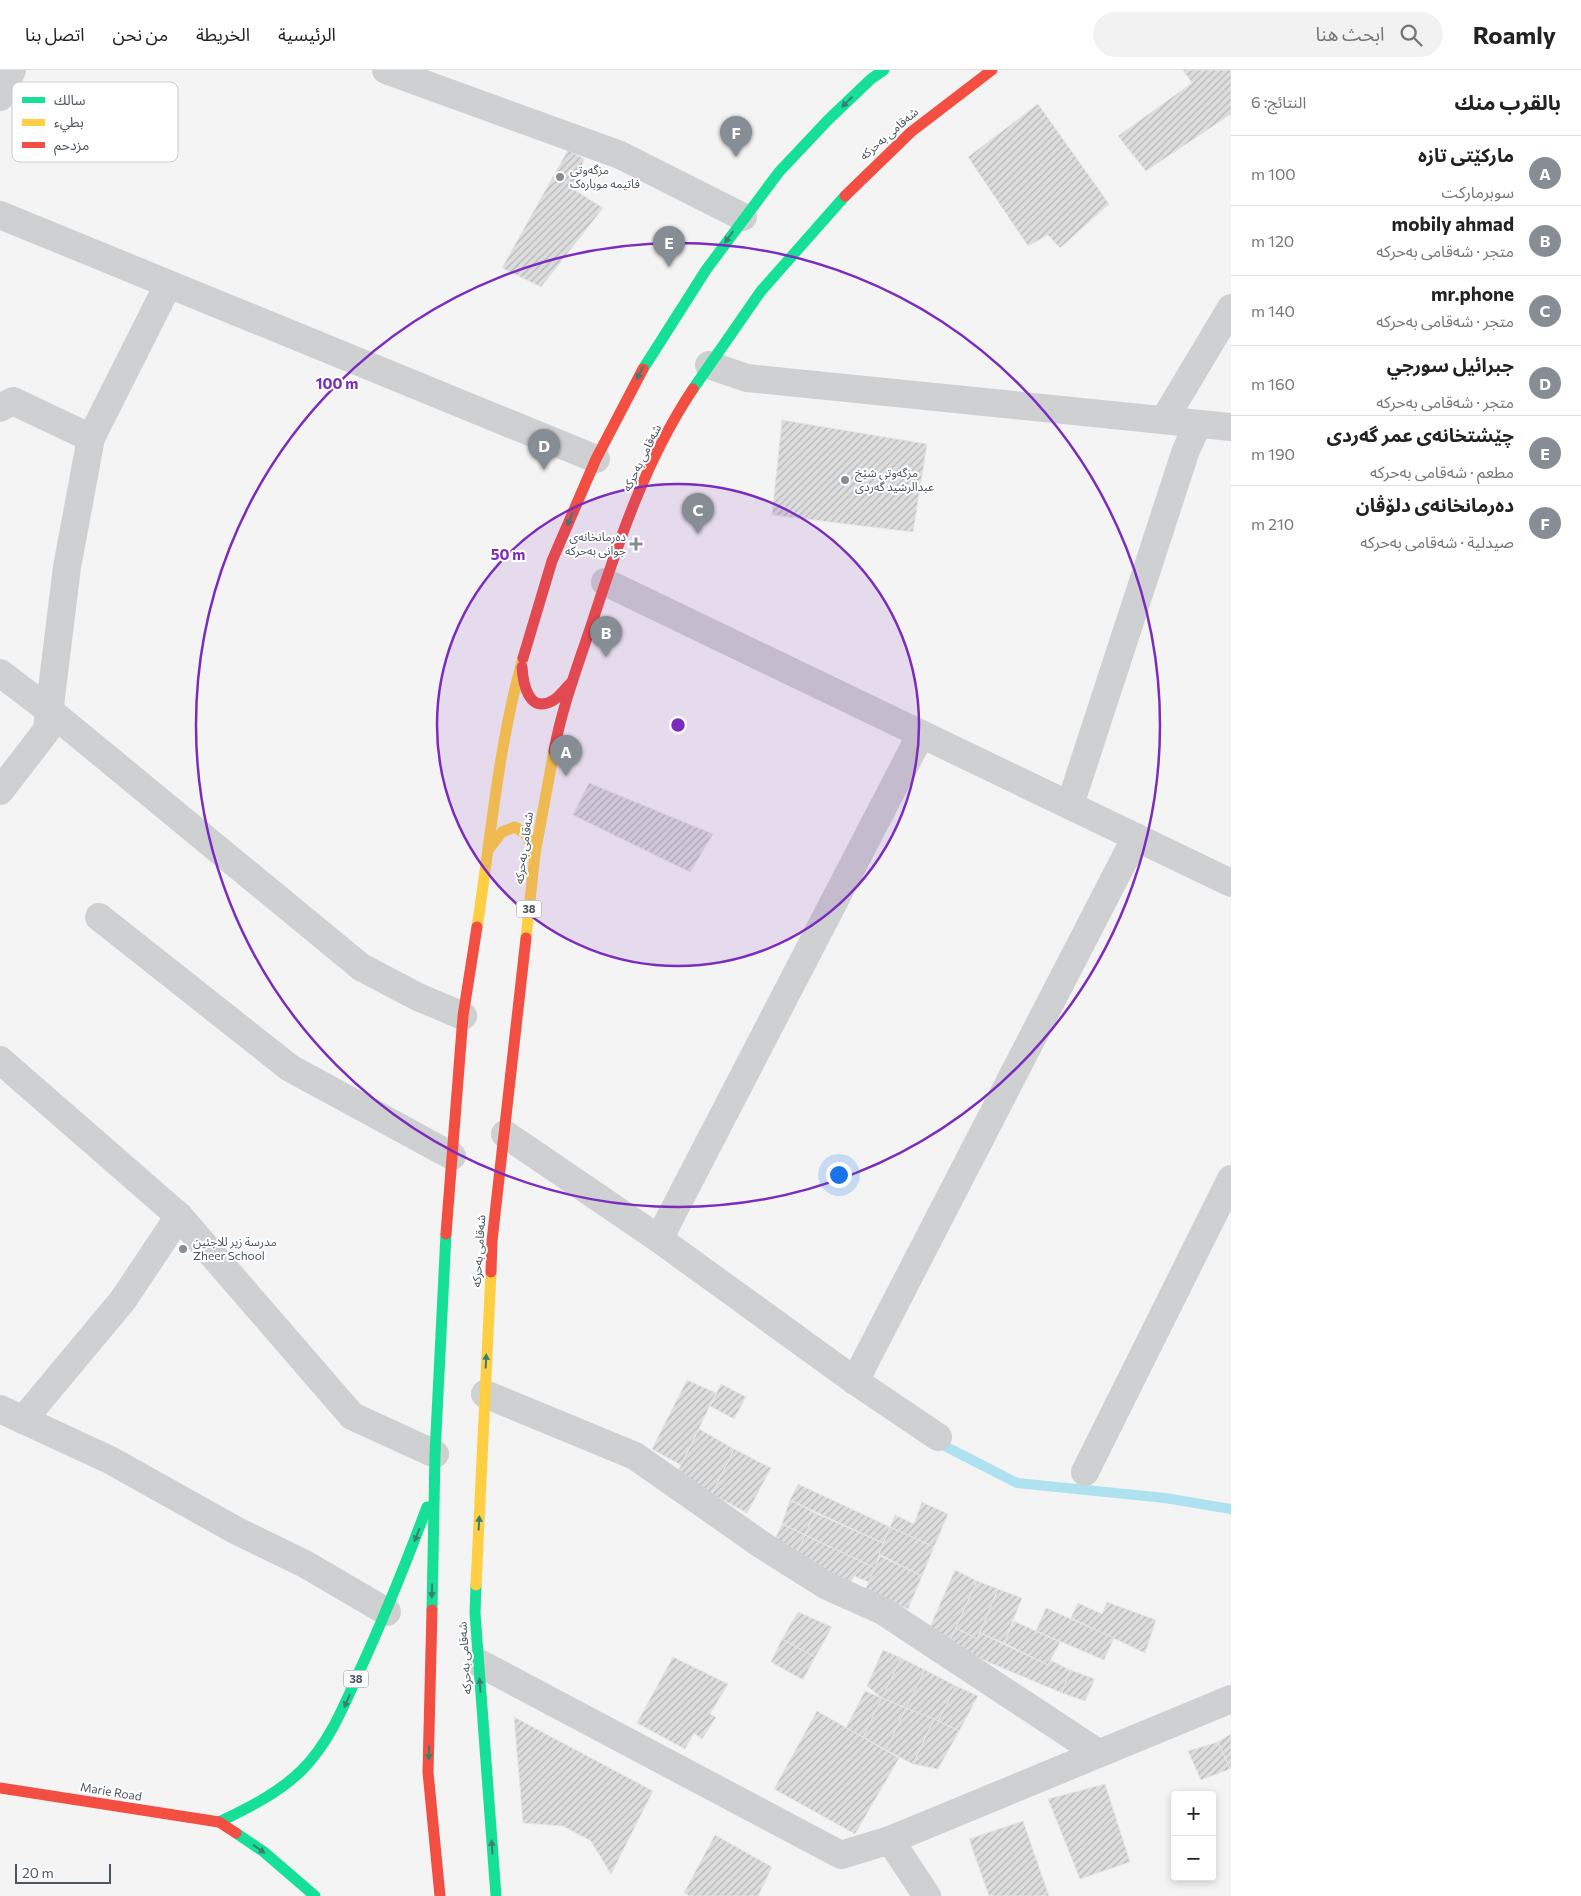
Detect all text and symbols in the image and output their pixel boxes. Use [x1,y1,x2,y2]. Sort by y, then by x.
search box [1093,12,1443,57]
text: Roamly [1473,20,1556,49]
icon: search [1397,21,1425,49]
text: ابحث هنا [1316,22,1385,45]
text: اتصل بنا [25,23,85,45]
text: من نحن [113,23,168,45]
text: الخريطة [196,23,250,45]
text: الرئيسية [278,23,336,45]
legend [12,82,178,162]
text: بالقرب منك [1455,89,1561,114]
text: سالك [54,91,86,108]
text: النتائج: 6 [1251,92,1306,111]
one-way arrow [841,96,853,108]
street label: شەقامی بەحرکە [856,104,921,163]
text: بطيء [54,113,84,133]
pin: F [720,116,752,157]
text: مزدحم [54,136,89,156]
text: مارکێتی تازە [1418,143,1514,166]
place label: مزگەوتی فاتیمە موبارەک [570,162,640,191]
text: 100 m [1251,164,1296,183]
text: A [1539,164,1551,183]
marker: مزگەوتی فاتیمە موبارەک [554,171,566,183]
text: سوبرماركت [1442,182,1514,201]
text: mobily ahmad [1392,212,1514,235]
pin: E [653,226,685,267]
one-way arrow [724,230,734,244]
text: 120 m [1251,231,1294,250]
text: B [1540,231,1550,250]
text: متجر · شەقامی بەحرکە [1376,241,1514,260]
text: mr.phone [1431,282,1514,305]
text: 140 m [1251,301,1295,320]
text: C [1540,301,1550,320]
text: متجر · شەقامی بەحرکە [1376,311,1514,330]
text: جبرائيل سورجي [1387,353,1514,376]
one-way arrow [636,366,644,380]
text: 100 m [316,374,358,392]
text: 160 m [1251,374,1295,393]
text: D [1539,374,1551,393]
text: متجر · شەقامی بەحرکە [1376,392,1514,411]
street label: شەقامی بەحرکە [619,422,664,494]
text: چێشتخانەی عمر گەردی [1326,423,1514,446]
pin: D [528,429,560,470]
text: 190 m [1251,444,1295,463]
text: E [1540,444,1550,463]
text: مطعم · شەقامی بەحرکە [1370,462,1514,481]
place label: مزگەوتی شێخ عبدالرشید گەردی [855,465,934,494]
marker: مزگەوتی شێخ عبدالرشید گەردی [839,474,851,486]
pin: C [682,493,714,534]
text: دەرمانخانەی دلۆڤان [1356,493,1514,516]
one-way arrow [565,512,573,527]
text: 210 m [1251,514,1294,533]
text: F [1540,514,1550,533]
place label: دەرمانخانەی جوانی بەحرکە [565,529,626,558]
text: صيدلية · شەقامی بەحرکە [1360,532,1514,551]
marker: دەرمانخانەی جوانی بەحرکە [630,538,642,550]
text: 50 m [491,545,525,563]
pin: B [590,616,622,657]
centre of rings [669,716,687,734]
pin: A [550,735,582,776]
street label: شەقامی بەحرکە [511,811,536,885]
road number: 38 [516,901,542,918]
your location [826,1162,852,1188]
street label: شەقامی بەحرکە [468,1214,489,1288]
place label: مدرسة زير للاجئين Zheer School [193,1234,277,1262]
marker: مدرسة زير للاجئين Zheer School [177,1243,189,1255]
one-way arrow [483,1352,491,1368]
one-way arrow [475,1515,483,1531]
one-way arrow [413,1528,421,1543]
one-way arrow [428,1583,436,1599]
street label: شەقامی بەحرکە [454,1621,475,1695]
road number: 38 [344,1670,368,1688]
one-way arrow [476,1677,484,1693]
one-way arrow [342,1694,350,1708]
one-way arrow [424,1745,432,1761]
street label: Marie Road [79,1779,143,1803]
map controls [1171,1791,1216,1881]
button: + [1171,1791,1216,1836]
button: − [1171,1836,1216,1881]
one-way arrow [488,1839,496,1855]
one-way arrow [252,1844,266,1854]
scale bar [15,1861,111,1884]
text: 20 m [22,1864,54,1881]

